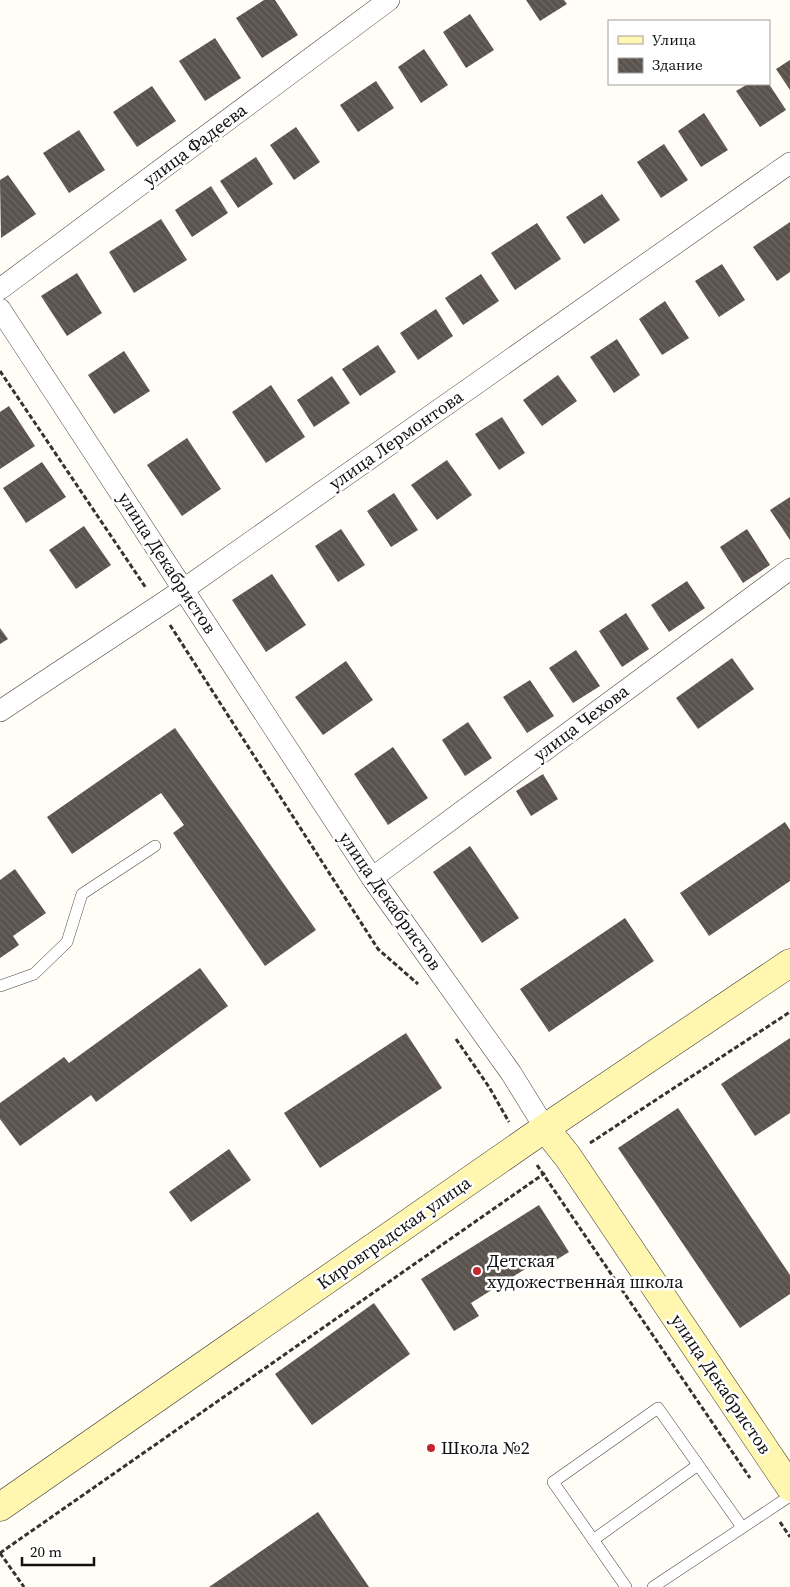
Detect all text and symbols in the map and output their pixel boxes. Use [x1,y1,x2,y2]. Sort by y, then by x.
legend [608,20,770,85]
text: Улица [652,29,696,50]
text: Здание [652,54,703,75]
street label: улица Фадеева [138,97,252,192]
street label: улица Лермонтова [324,383,469,495]
street label: улица Декабристов [112,487,223,638]
street label: улица Чехова [528,678,634,767]
street label: улица Декабристов [333,826,448,975]
street label: Кировградская улица [312,1169,476,1295]
place label: Детская художественная школа [487,1248,684,1294]
marker: Детская художественная школа [471,1265,483,1277]
street label: улица Декабристов [665,1309,778,1459]
place label: Школа №2 [441,1435,530,1460]
marker: Школа №2 [425,1442,437,1454]
scale bar [22,1534,95,1566]
text: 20 m [30,1541,62,1562]

